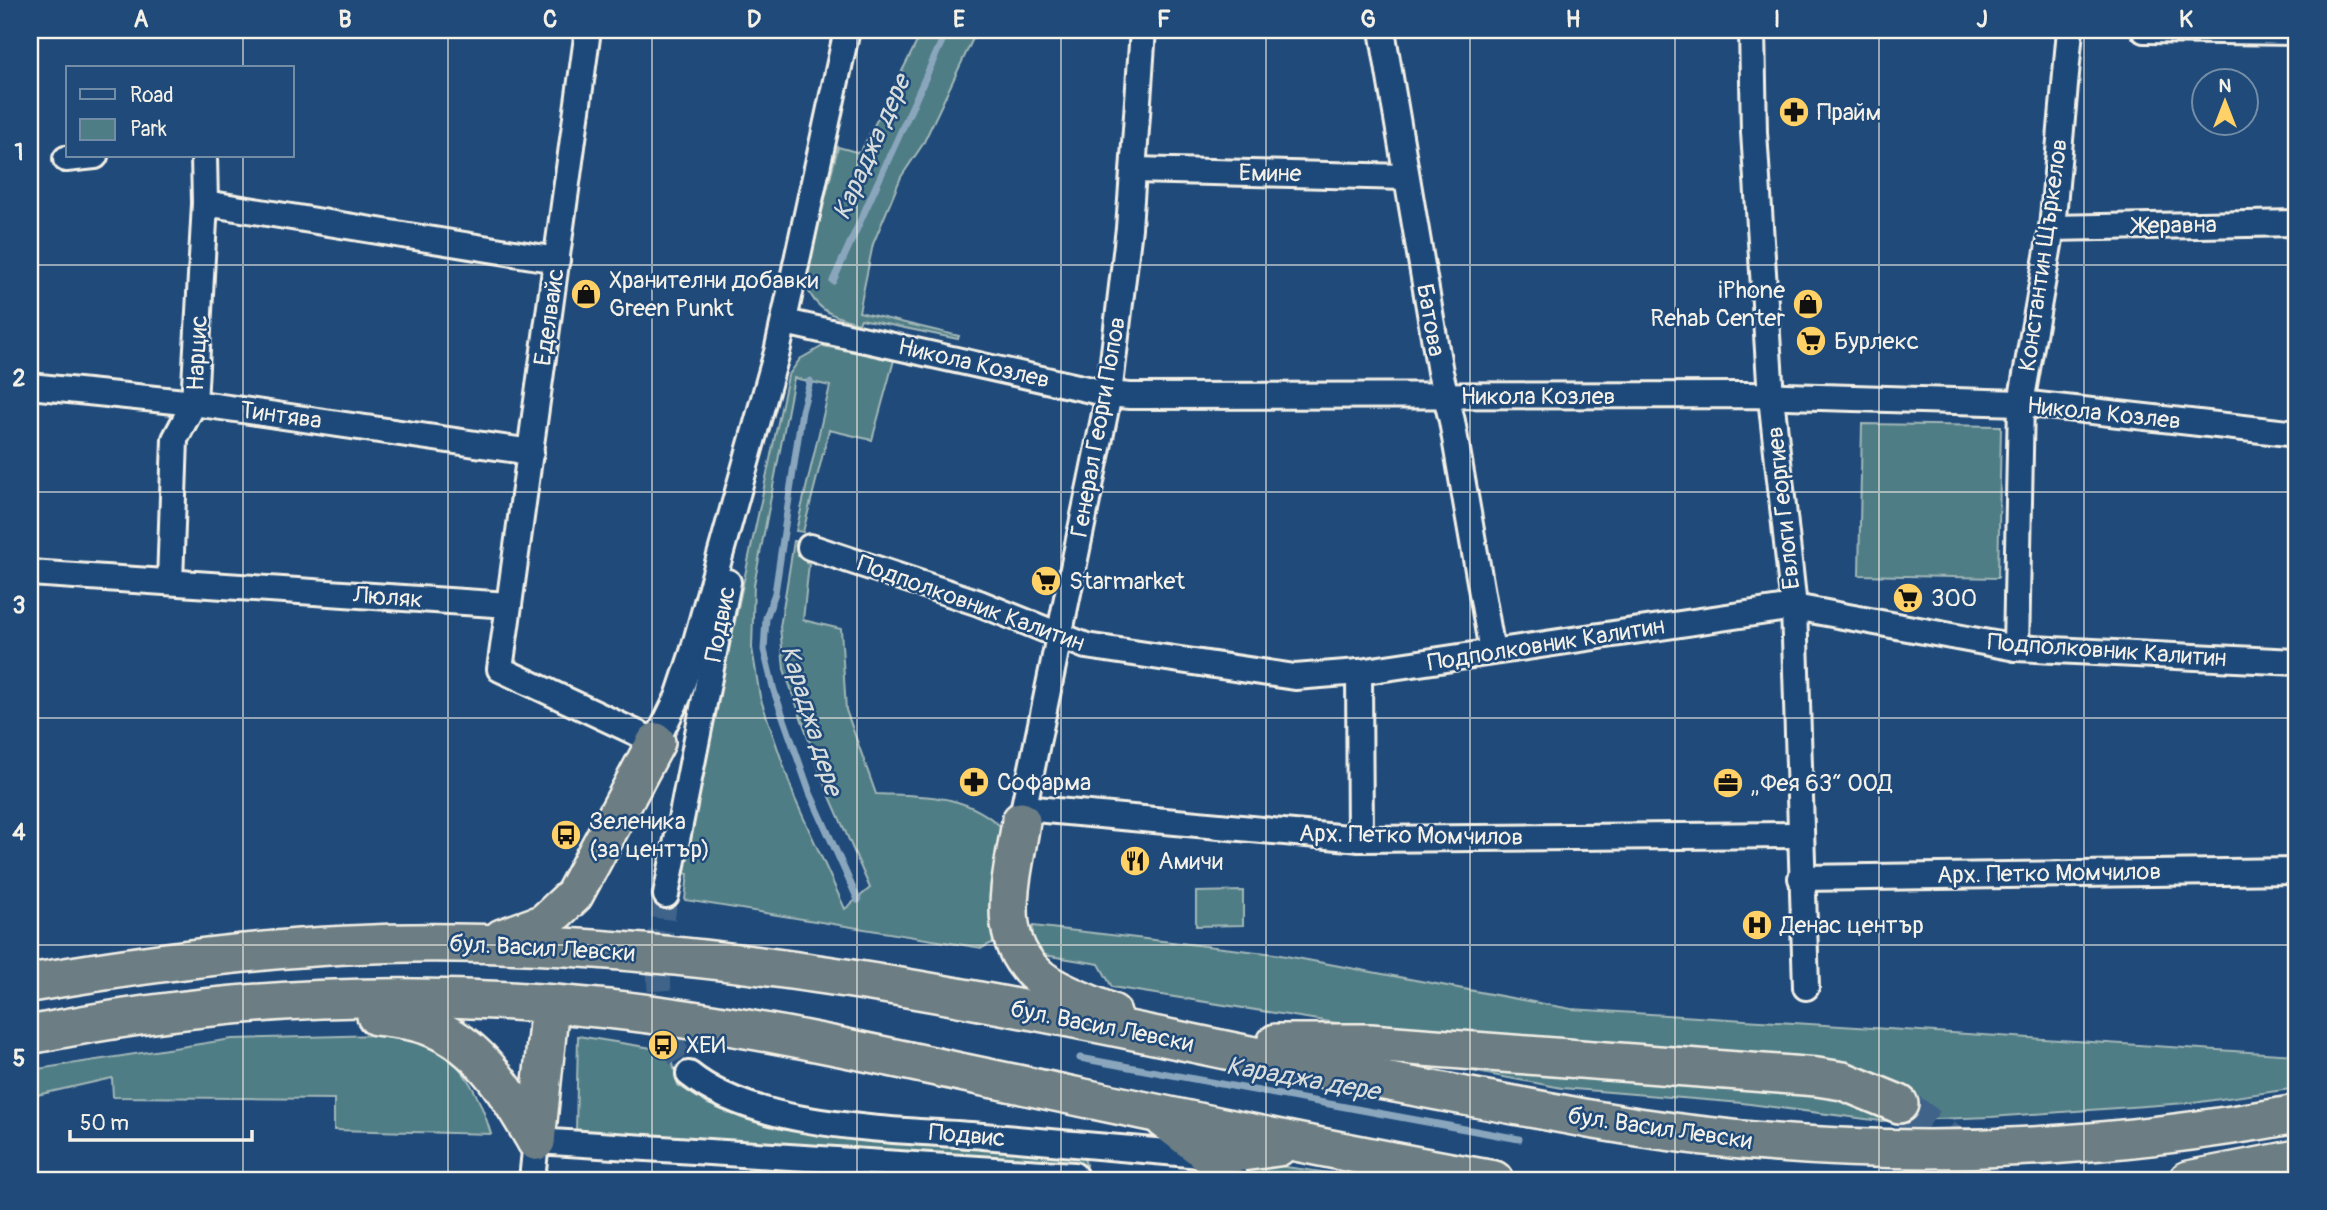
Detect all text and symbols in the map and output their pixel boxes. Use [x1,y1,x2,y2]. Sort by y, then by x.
text: A [134,5,149,34]
text: B [338,5,352,34]
text: C [543,5,557,34]
text: D [747,5,761,34]
text: E [953,5,965,34]
text: F [1157,5,1171,34]
text: G [1360,5,1376,34]
text: H [1566,5,1580,34]
text: I [1774,5,1780,34]
text: J [1976,5,1988,34]
text: K [2179,5,2193,34]
legend [66,66,294,158]
north arrow [2190,66,2260,136]
water label: Караджа дере [826,68,919,225]
text: N [2219,74,2232,98]
text: Road [130,82,174,109]
pharmacy icon: Прайм [1777,95,1811,129]
place label: Прайм [1817,98,1881,127]
text: Park [130,116,167,143]
street label: Константин Щъркелов [2013,137,2074,373]
text: 1 [15,138,24,167]
street label: Емине [1238,158,1302,189]
street label: Жеравна [2129,210,2217,241]
place label: Хранителни добавки Green Punkt [609,266,819,323]
street label: Еделвайс [528,267,571,368]
place label: iPhone Rehab Center [1650,276,1785,333]
shop icon: Хранителни добавки Green Punkt [569,277,603,311]
street label: Батова [1410,281,1451,359]
shop icon: iPhone Rehab Center [1791,287,1825,321]
street label: Нарцис [181,315,214,392]
street label: Генерал Георги Попов [1065,315,1132,540]
supermarket icon: Бурлекс [1794,324,1828,358]
place label: Бурлекс [1834,327,1919,356]
street label: Никола Козлев [895,332,1052,395]
text: 2 [13,364,26,393]
street label: Никола Козлев [1461,382,1615,411]
street label: Никола Козлев [2026,391,2182,436]
street label: Тинтява [238,395,324,436]
street label: Евлоги Георгиев [1761,425,1806,591]
street label: Подполковник Калитин [853,549,1088,658]
supermarket icon: Starmarket [1029,564,1063,598]
place label: Starmarket [1069,567,1185,596]
street label: Люляк [351,581,424,614]
supermarket icon: 300 [1891,581,1925,615]
street label: Подвис [699,584,742,664]
place label: 300 [1931,584,1977,613]
text: 3 [13,591,25,620]
street label: Подполковник Калитин [1425,611,1667,678]
street label: Подполковник Калитин [1986,628,2228,673]
water label: Караджа дере [773,642,850,801]
pharmacy icon: Софарма [957,765,991,799]
office icon: „Фея 63“ ООД [1711,766,1745,800]
place label: Софарма [997,768,1091,797]
place label: „Фея 63“ ООД [1751,769,1893,798]
place label: Зеленика (за център) [589,807,710,864]
text: 4 [12,818,26,847]
bus stop icon: Зеленика (за център) [549,818,583,852]
street label: Арх. Петко Момчилов [1299,819,1523,852]
restaurant icon: Амичи [1118,844,1152,878]
place label: Амичи [1158,847,1223,876]
street label: Арх. Петко Момчилов [1937,857,2161,890]
hospital icon: Денас център [1740,908,1774,942]
place label: Денас център [1779,911,1924,940]
street label: бул. Васил Левски [448,929,636,968]
street label: бул. Васил Левски [1008,995,1196,1059]
bus stop icon: ХЕИ [646,1028,680,1062]
place label: ХЕИ [686,1031,726,1060]
text: 5 [13,1044,25,1073]
water label: Караджа дере [1224,1050,1384,1109]
scale bar [70,1098,252,1142]
street label: бул. Васил Левски [1566,1101,1754,1156]
text: 50 m [80,1110,129,1137]
street label: Подвис [928,1118,1006,1153]

